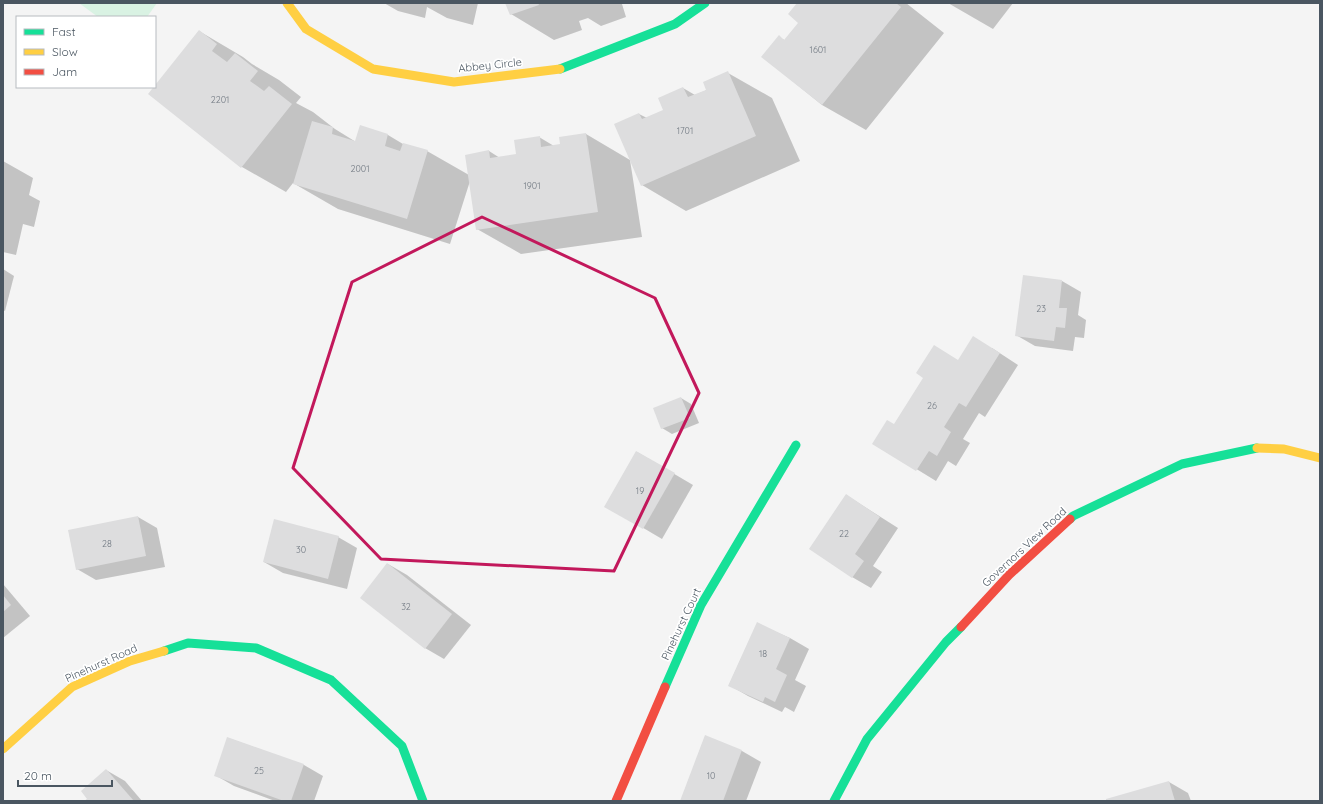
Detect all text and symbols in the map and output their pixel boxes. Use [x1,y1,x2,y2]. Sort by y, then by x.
legend [16,16,156,88]
text: Fast [52,24,76,39]
text: Slow [52,44,78,59]
house number: 1601 [810,44,826,55]
street label: Abbey Circle [458,55,522,75]
text: Jam [52,64,77,79]
house number: 2201 [211,94,229,105]
house number: 1701 [677,125,693,136]
house number: 2001 [350,163,370,174]
house number: 1901 [523,180,541,191]
house number: 23 [1036,303,1046,314]
house number: 26 [927,400,937,411]
house number: 19 [636,485,644,496]
street label: Governors View Road [979,504,1069,590]
house number: 22 [839,528,849,539]
house number: 28 [102,538,112,549]
house number: 30 [296,544,306,555]
street label: Pinehurst Court [658,585,704,662]
house number: 32 [401,601,411,612]
street label: Pinehurst Road [63,641,139,685]
house number: 18 [759,648,767,659]
scale bar [18,762,112,788]
house number: 25 [254,765,264,776]
text: 20 m [24,768,52,783]
house number: 10 [707,770,715,781]

